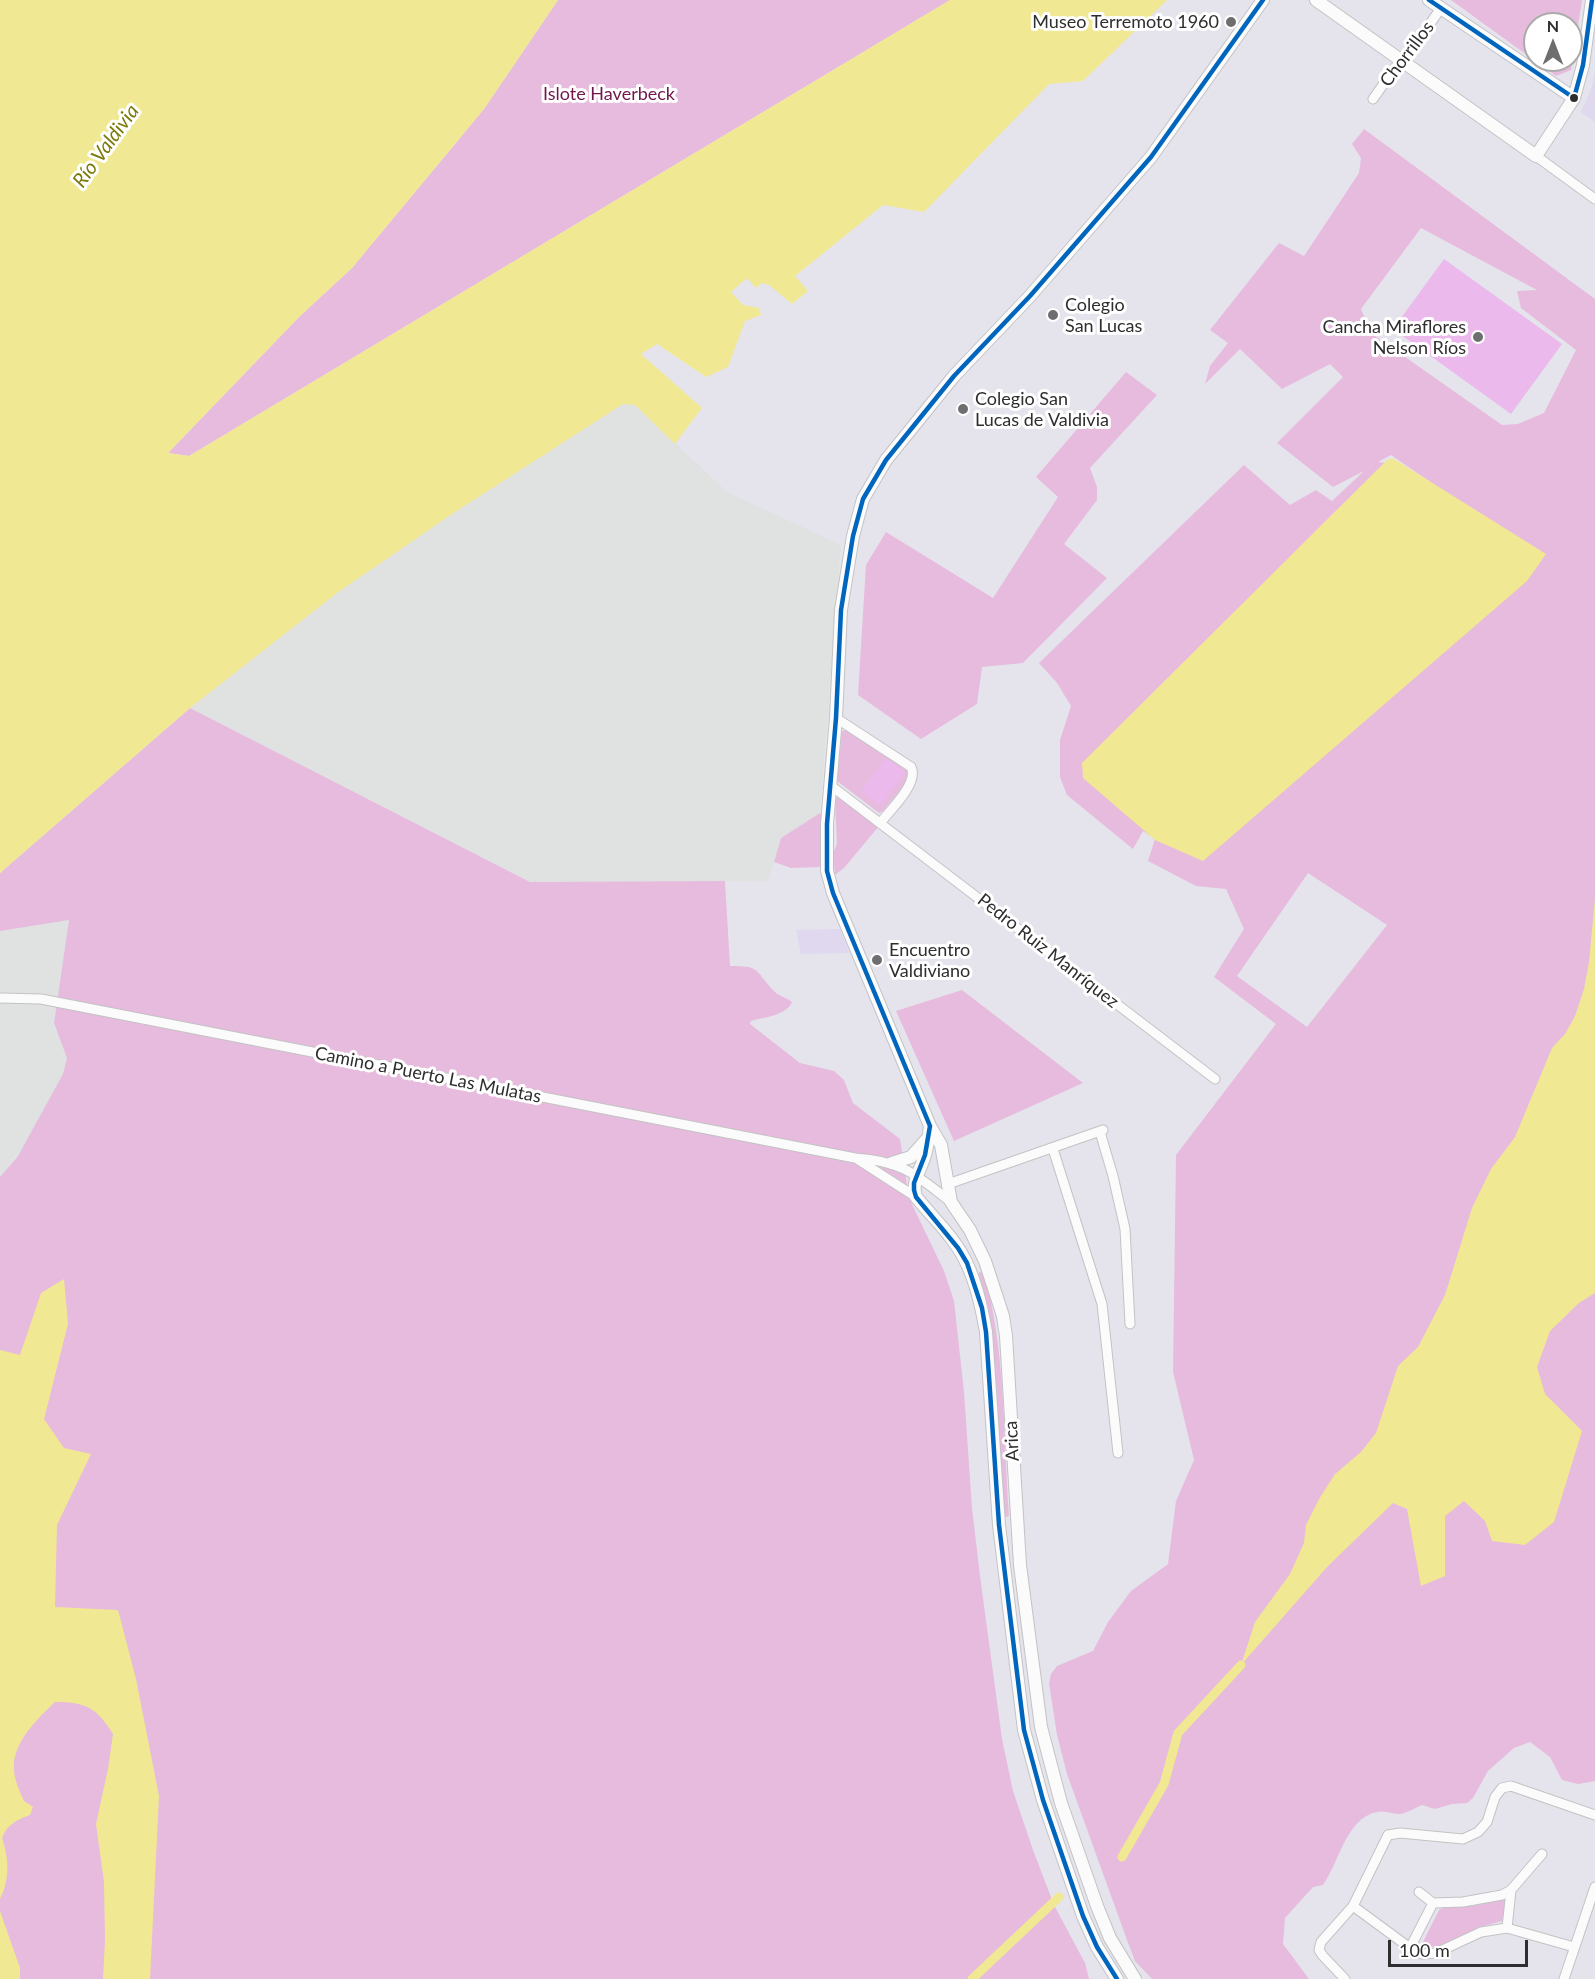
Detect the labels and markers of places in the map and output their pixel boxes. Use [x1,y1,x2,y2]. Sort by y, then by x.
place label: Museo Terremoto 1960 [1032,11,1219,33]
marker: Museo Terremoto 1960 [1224,15,1238,29]
unlabelled marker [1568,92,1580,104]
place label: Colegio San Lucas [1065,294,1142,336]
marker: Colegio San Lucas [1046,308,1060,322]
place label: Cancha Miraflores Nelson Ríos [1322,316,1466,358]
marker: Cancha Miraflores Nelson Ríos [1471,330,1485,344]
place label: Colegio San Lucas de Valdivia [975,388,1109,430]
marker: Colegio San Lucas de Valdivia [956,402,970,416]
place label: Encuentro Valdiviano [889,939,970,982]
marker: Encuentro Valdiviano [870,953,884,967]

